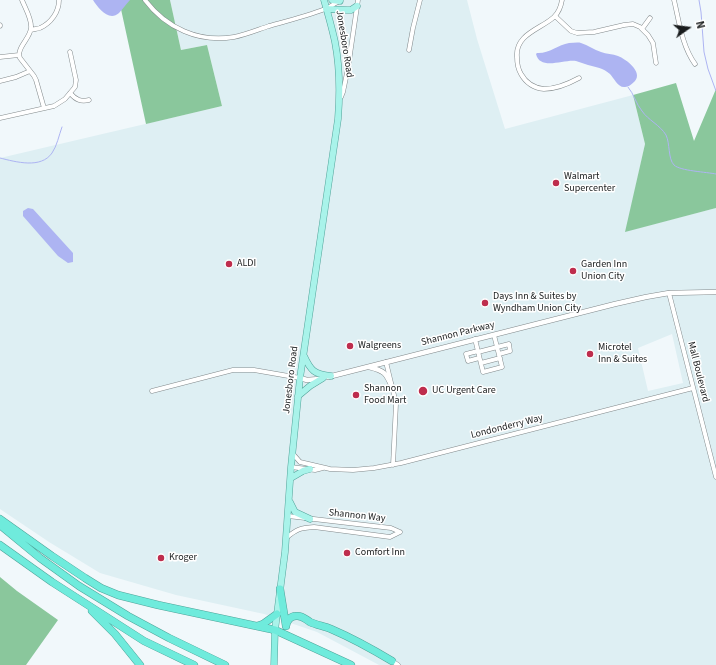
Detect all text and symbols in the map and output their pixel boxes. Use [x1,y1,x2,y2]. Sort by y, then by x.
north arrow [668,8,708,48]
street label: Jonesboro Road [333,9,355,79]
text: N [692,20,708,30]
place label: Walmart Supercenter [564,171,615,194]
marker: Walmart Supercenter [551,178,561,188]
place label: ALDI [237,258,256,270]
marker: ALDI [224,259,234,269]
place label: Garden Inn Union City [581,259,627,282]
marker: Garden Inn Union City [568,266,578,276]
place label: Days Inn & Suites by Wyndham Union City [493,291,581,314]
marker: Days Inn & Suites by Wyndham Union City [480,298,490,308]
street label: Shannon Parkway [420,319,496,349]
place label: Walgreens [358,340,401,352]
street label: Mall Boulevard [685,340,711,404]
marker: Walgreens [345,341,355,351]
place label: Microtel Inn & Suites [598,342,647,366]
street label: Jonesboro Road [281,346,301,414]
marker: Microtel Inn & Suites [585,349,595,359]
place label: Shannon Food Mart [364,383,406,406]
marker: UC Urgent Care [417,385,429,397]
place label: UC Urgent Care [432,385,496,397]
marker: Shannon Food Mart [351,390,361,400]
street label: Londonderry Way [470,412,544,442]
street label: Shannon Way [328,507,386,525]
place label: Comfort Inn [355,547,405,559]
marker: Comfort Inn [342,548,352,558]
place label: Kroger [169,552,197,564]
marker: Kroger [156,553,166,563]

